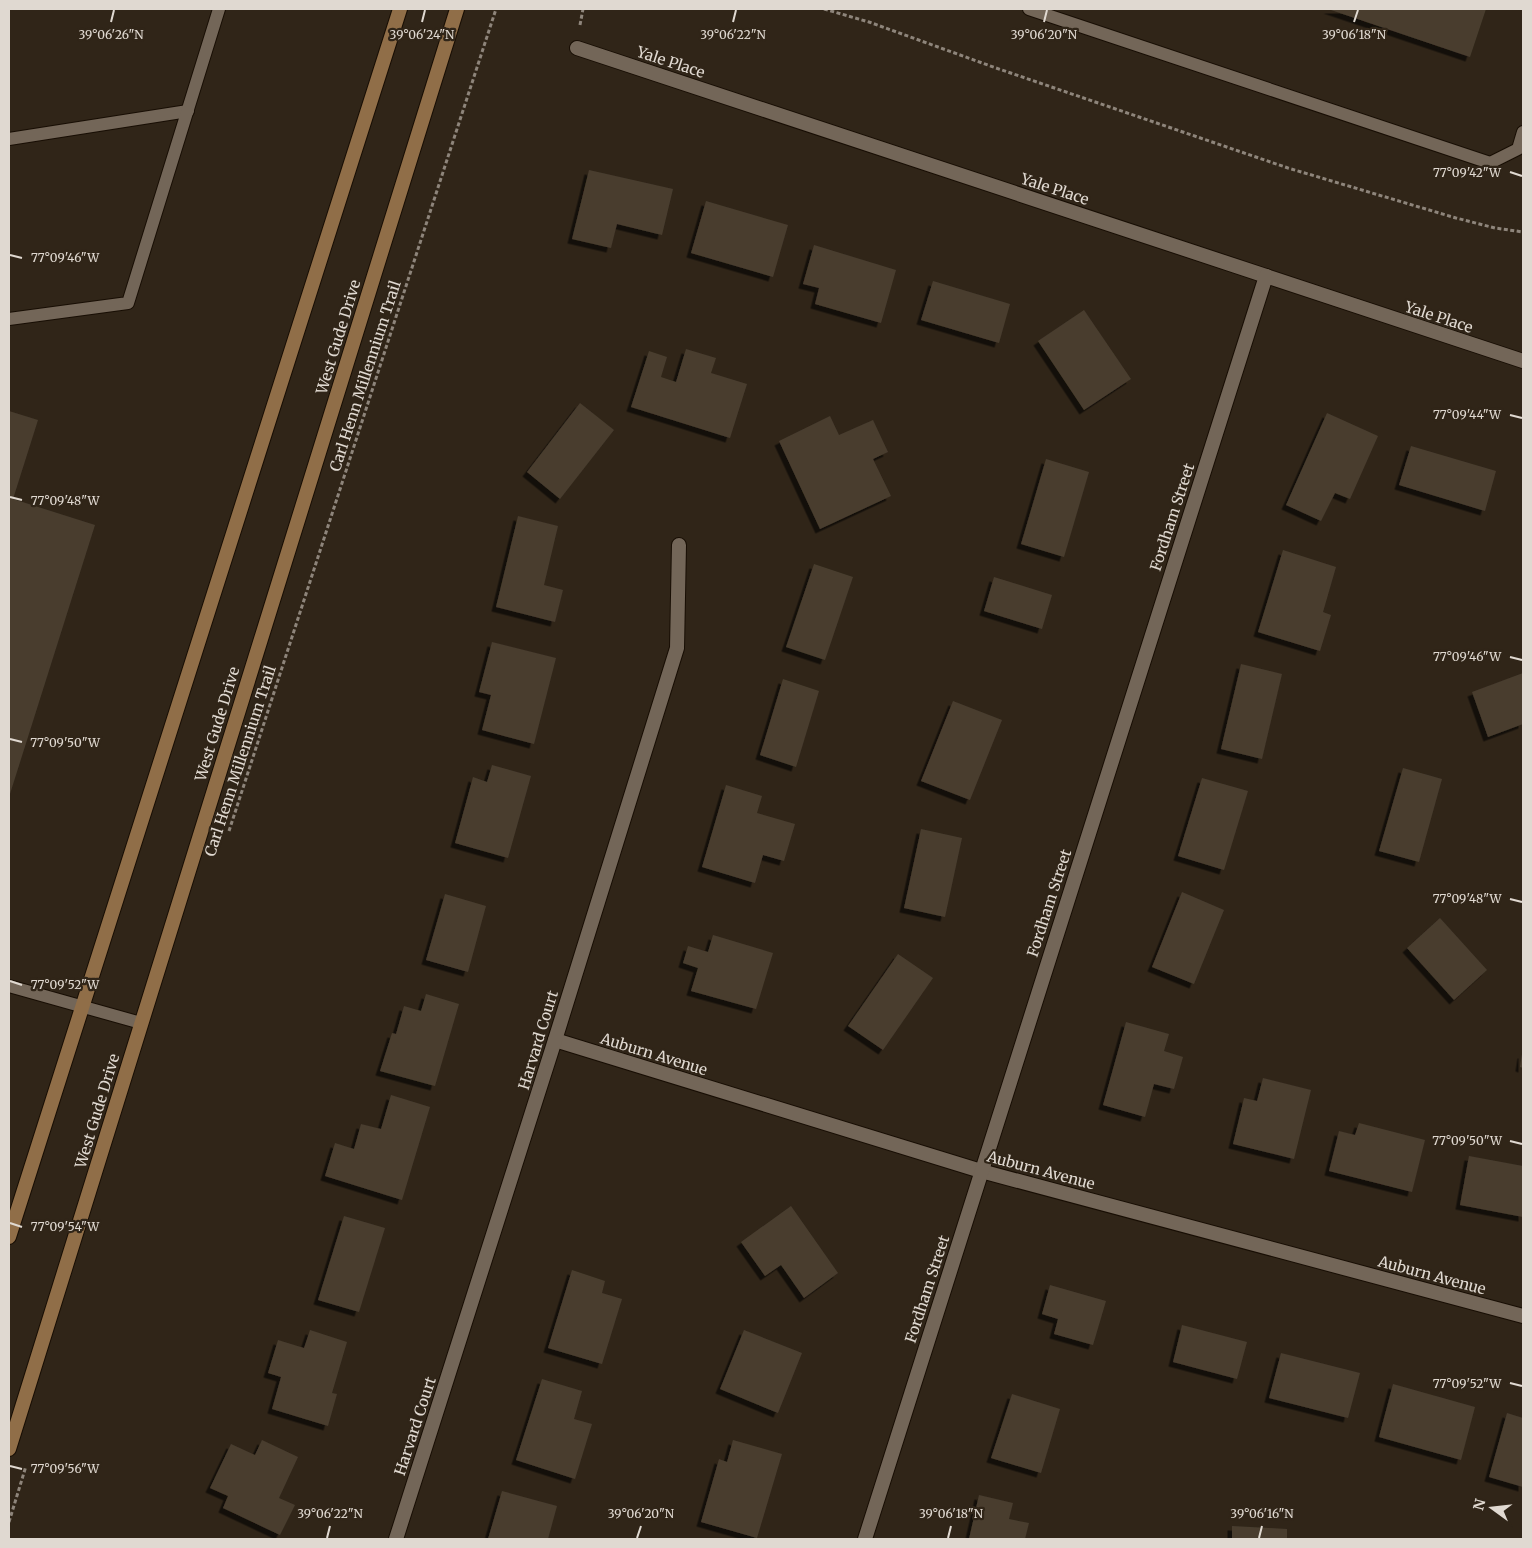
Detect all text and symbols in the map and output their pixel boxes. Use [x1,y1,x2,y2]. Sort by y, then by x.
text: 39°06'26"N [78,27,144,42]
text: 39°06'24"N [390,27,455,42]
text: 39°06'22"N [700,27,766,42]
text: 39°06'20"N [1011,27,1078,42]
text: 39°06'18"N [1322,27,1387,42]
street label: Yale Place [634,42,708,82]
text: 77°09'42"W [1433,165,1502,180]
street label: Yale Place [1018,169,1092,209]
text: 77°09'46"W [31,250,100,265]
street label: West Gude Drive [311,277,364,397]
street label: Carl Henn Millennium Trail [325,278,405,474]
street label: Yale Place [1402,297,1476,337]
text: 77°09'44"W [1433,407,1502,422]
street label: Fordham Street [1146,461,1198,573]
text: 77°09'48"W [31,493,100,508]
text: 77°09'46"W [1433,649,1502,664]
street label: Carl Henn Millennium Trail [200,663,280,859]
street label: West Gude Drive [190,664,243,784]
text: 77°09'50"W [30,735,101,750]
street label: Fordham Street [1023,847,1075,959]
text: 77°09'48"W [1433,891,1502,906]
text: 77°09'52"W [31,977,100,992]
street label: Harvard Court [514,988,562,1092]
street label: Auburn Avenue [597,1028,710,1079]
street label: West Gude Drive [70,1051,123,1171]
text: 77°09'50"W [1432,1133,1503,1148]
street label: Auburn Avenue [984,1146,1097,1194]
text: 77°09'54"W [31,1219,100,1234]
street label: Fordham Street [901,1233,953,1345]
street label: Auburn Avenue [1375,1251,1488,1299]
street label: Harvard Court [390,1374,440,1478]
text: 77°09'52"W [1433,1376,1502,1391]
text: 77°09'56"W [31,1461,100,1476]
north arrow [1467,1483,1517,1533]
text: N [1469,1497,1490,1512]
text: 39°06'22"N [297,1506,363,1521]
text: 39°06'20"N [608,1506,675,1521]
text: 39°06'18"N [919,1506,984,1521]
text: 39°06'16"N [1230,1506,1294,1521]

